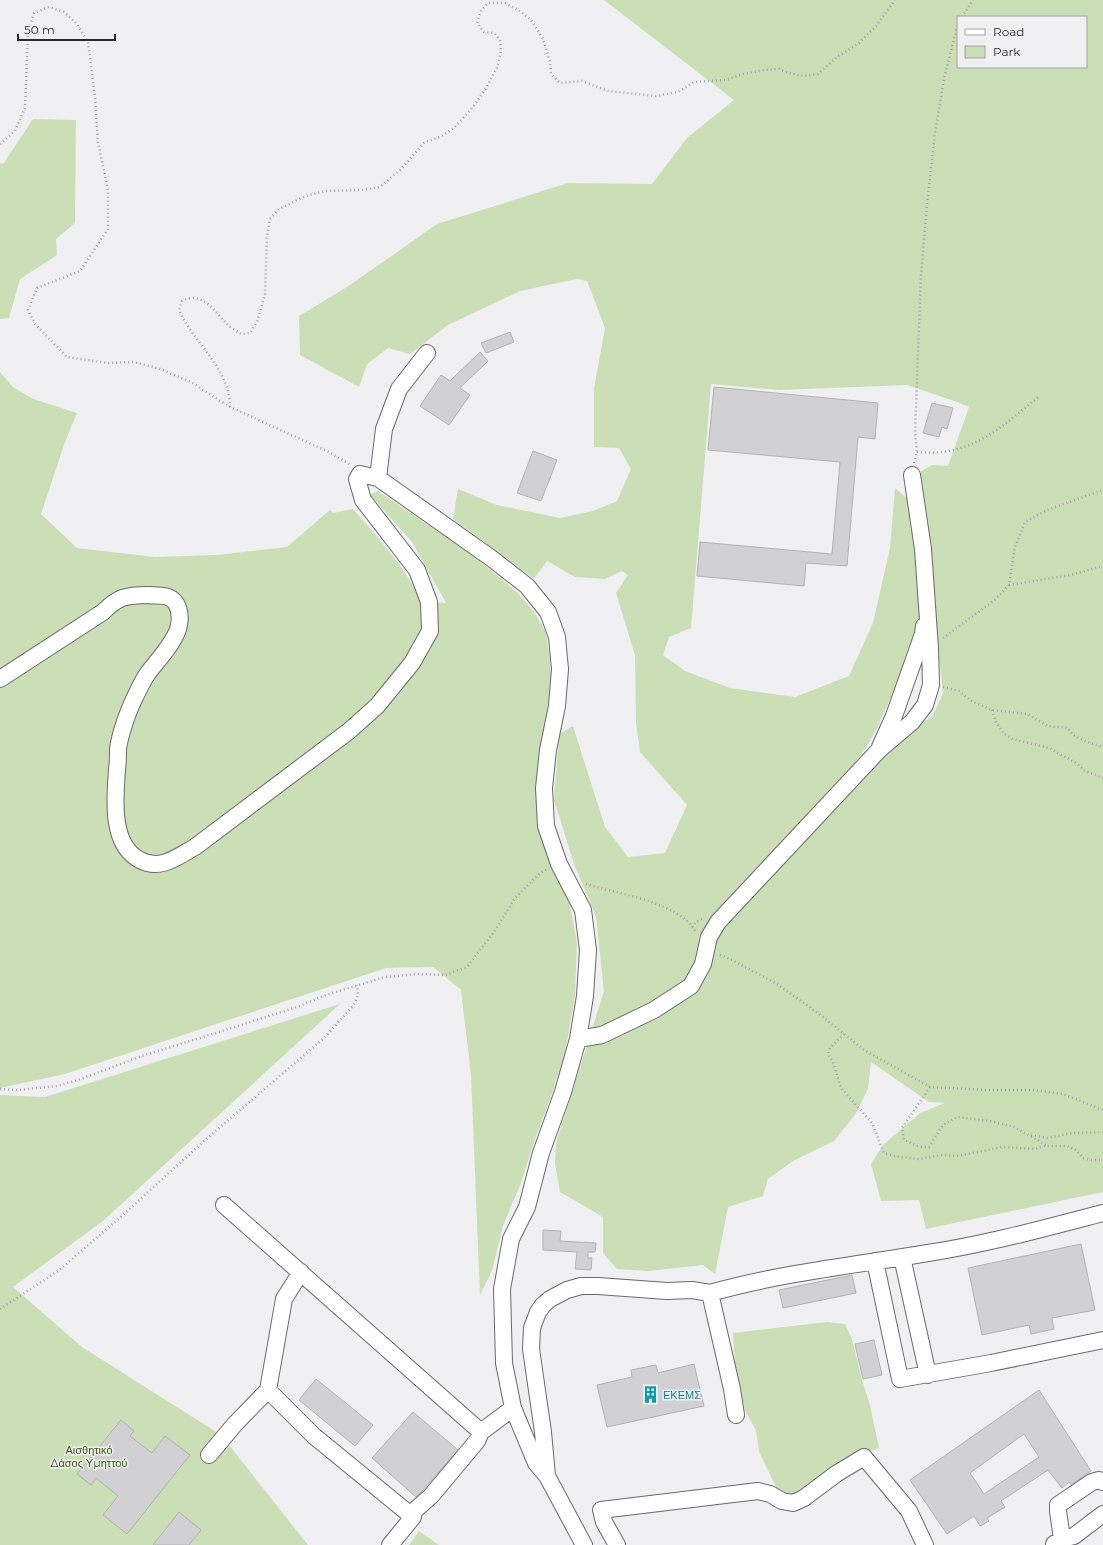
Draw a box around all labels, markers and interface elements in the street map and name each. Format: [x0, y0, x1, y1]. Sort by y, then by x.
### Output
scale bar [18, 16, 115, 42]
legend [957, 16, 1087, 68]
text: 50 m [24, 22, 55, 37]
text: Road [993, 24, 1024, 39]
text: Park [993, 44, 1021, 59]
building icon: ΕΚΕΜΣ [640, 1385, 660, 1405]
place label: ΕΚΕΜΣ [663, 1388, 701, 1402]
park label: Αισθητικό Δάσος Υμηττού [51, 1443, 127, 1470]

